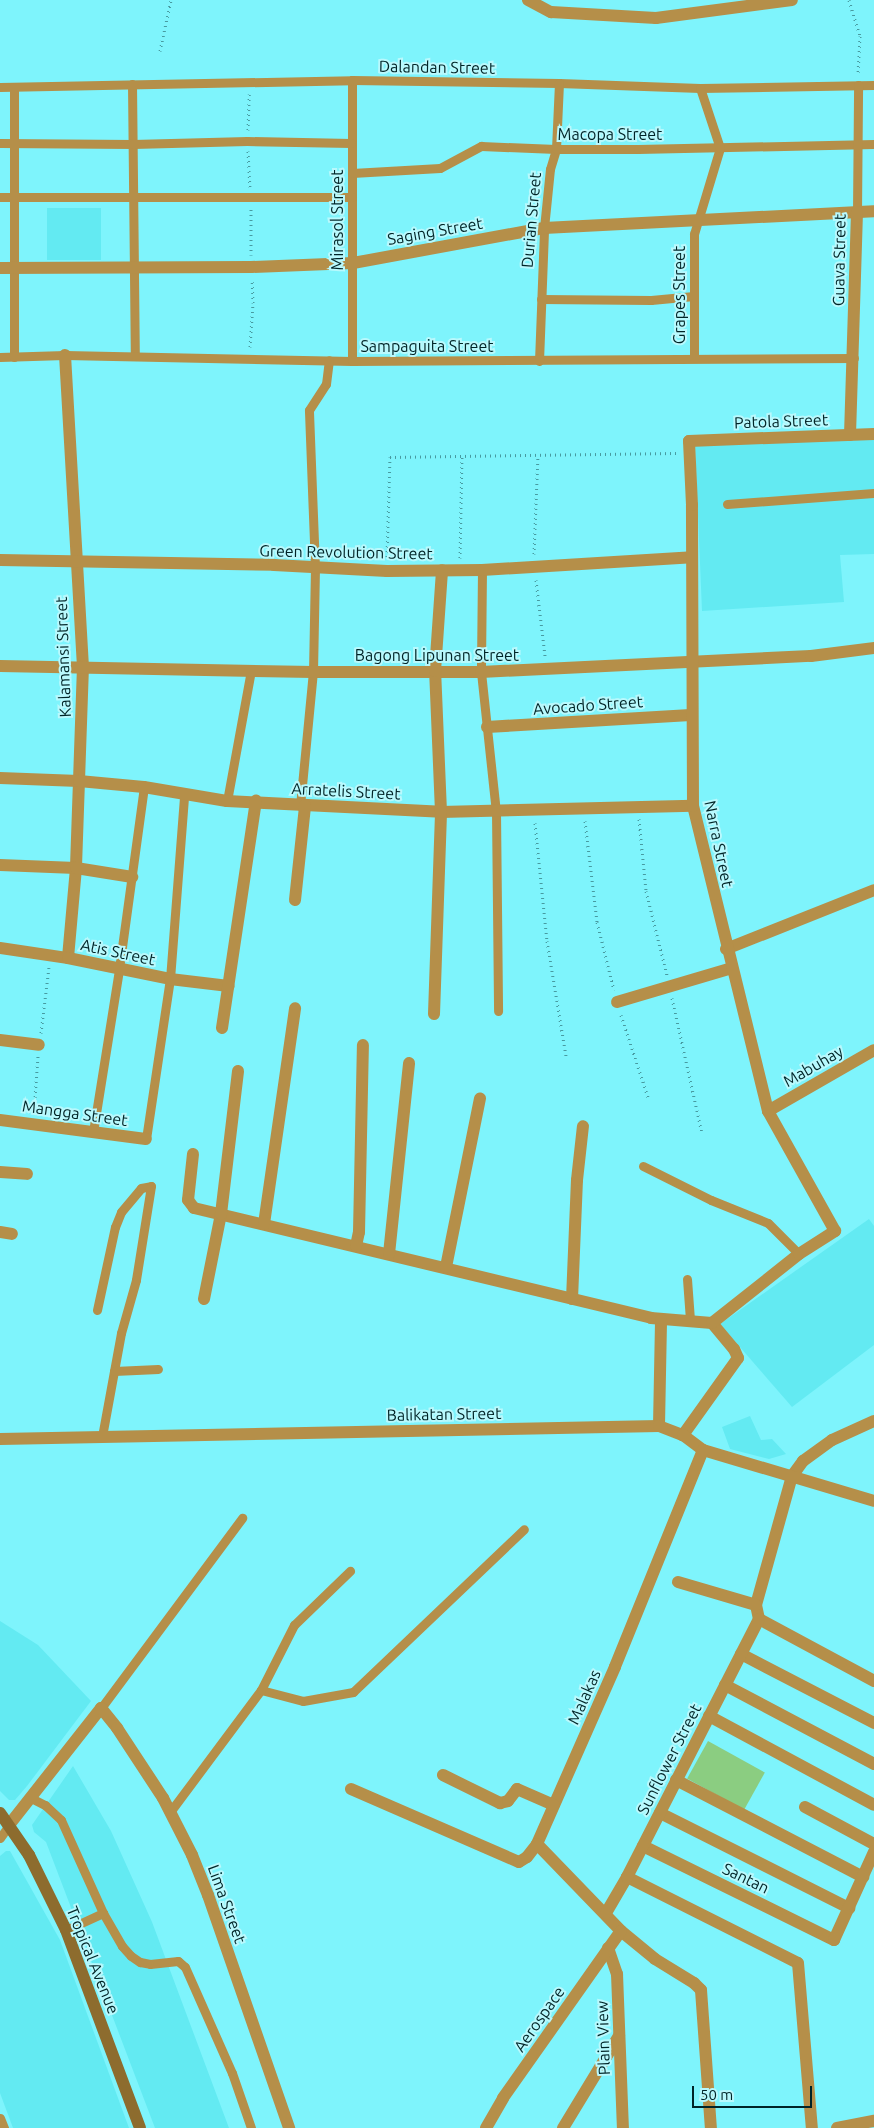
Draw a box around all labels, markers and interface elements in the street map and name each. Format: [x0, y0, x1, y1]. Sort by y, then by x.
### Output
street label: Dalandan Street [379, 56, 495, 78]
street label: Macopa Street [558, 124, 662, 144]
street label: Mirasol Street [327, 170, 347, 270]
street label: Durian Street [517, 171, 545, 269]
street label: Saging Street [386, 213, 484, 249]
street label: Guava Street [829, 214, 849, 306]
street label: Grapes Street [669, 246, 689, 344]
street label: Sampaguita Street [360, 336, 494, 356]
street label: Patola Street [734, 410, 828, 432]
street label: Green Revolution Street [259, 541, 433, 563]
street label: Kalamansi Street [51, 596, 75, 718]
street label: Bagong Lipunan Street [355, 645, 519, 665]
street label: Avocado Street [532, 692, 644, 718]
street label: Arratelis Street [291, 779, 401, 803]
street label: Narra Street [700, 799, 738, 889]
street label: Atis Street [79, 935, 157, 969]
street label: Mabuhay [780, 1041, 846, 1091]
street label: Mangga Street [21, 1096, 129, 1130]
street label: Balikatan Street [386, 1403, 502, 1425]
street label: Malakas [563, 1667, 605, 1727]
street label: Sunflower Street [633, 1700, 705, 1818]
street label: Santan [720, 1859, 772, 1897]
street label: Lima Street [204, 1862, 250, 1946]
street label: Tropical Avenue [63, 1903, 123, 2017]
street label: Aerospace [510, 1983, 568, 2055]
street label: Plain View [592, 2000, 614, 2076]
scale bar [694, 2076, 814, 2108]
text: 50 m [700, 2086, 733, 2103]

